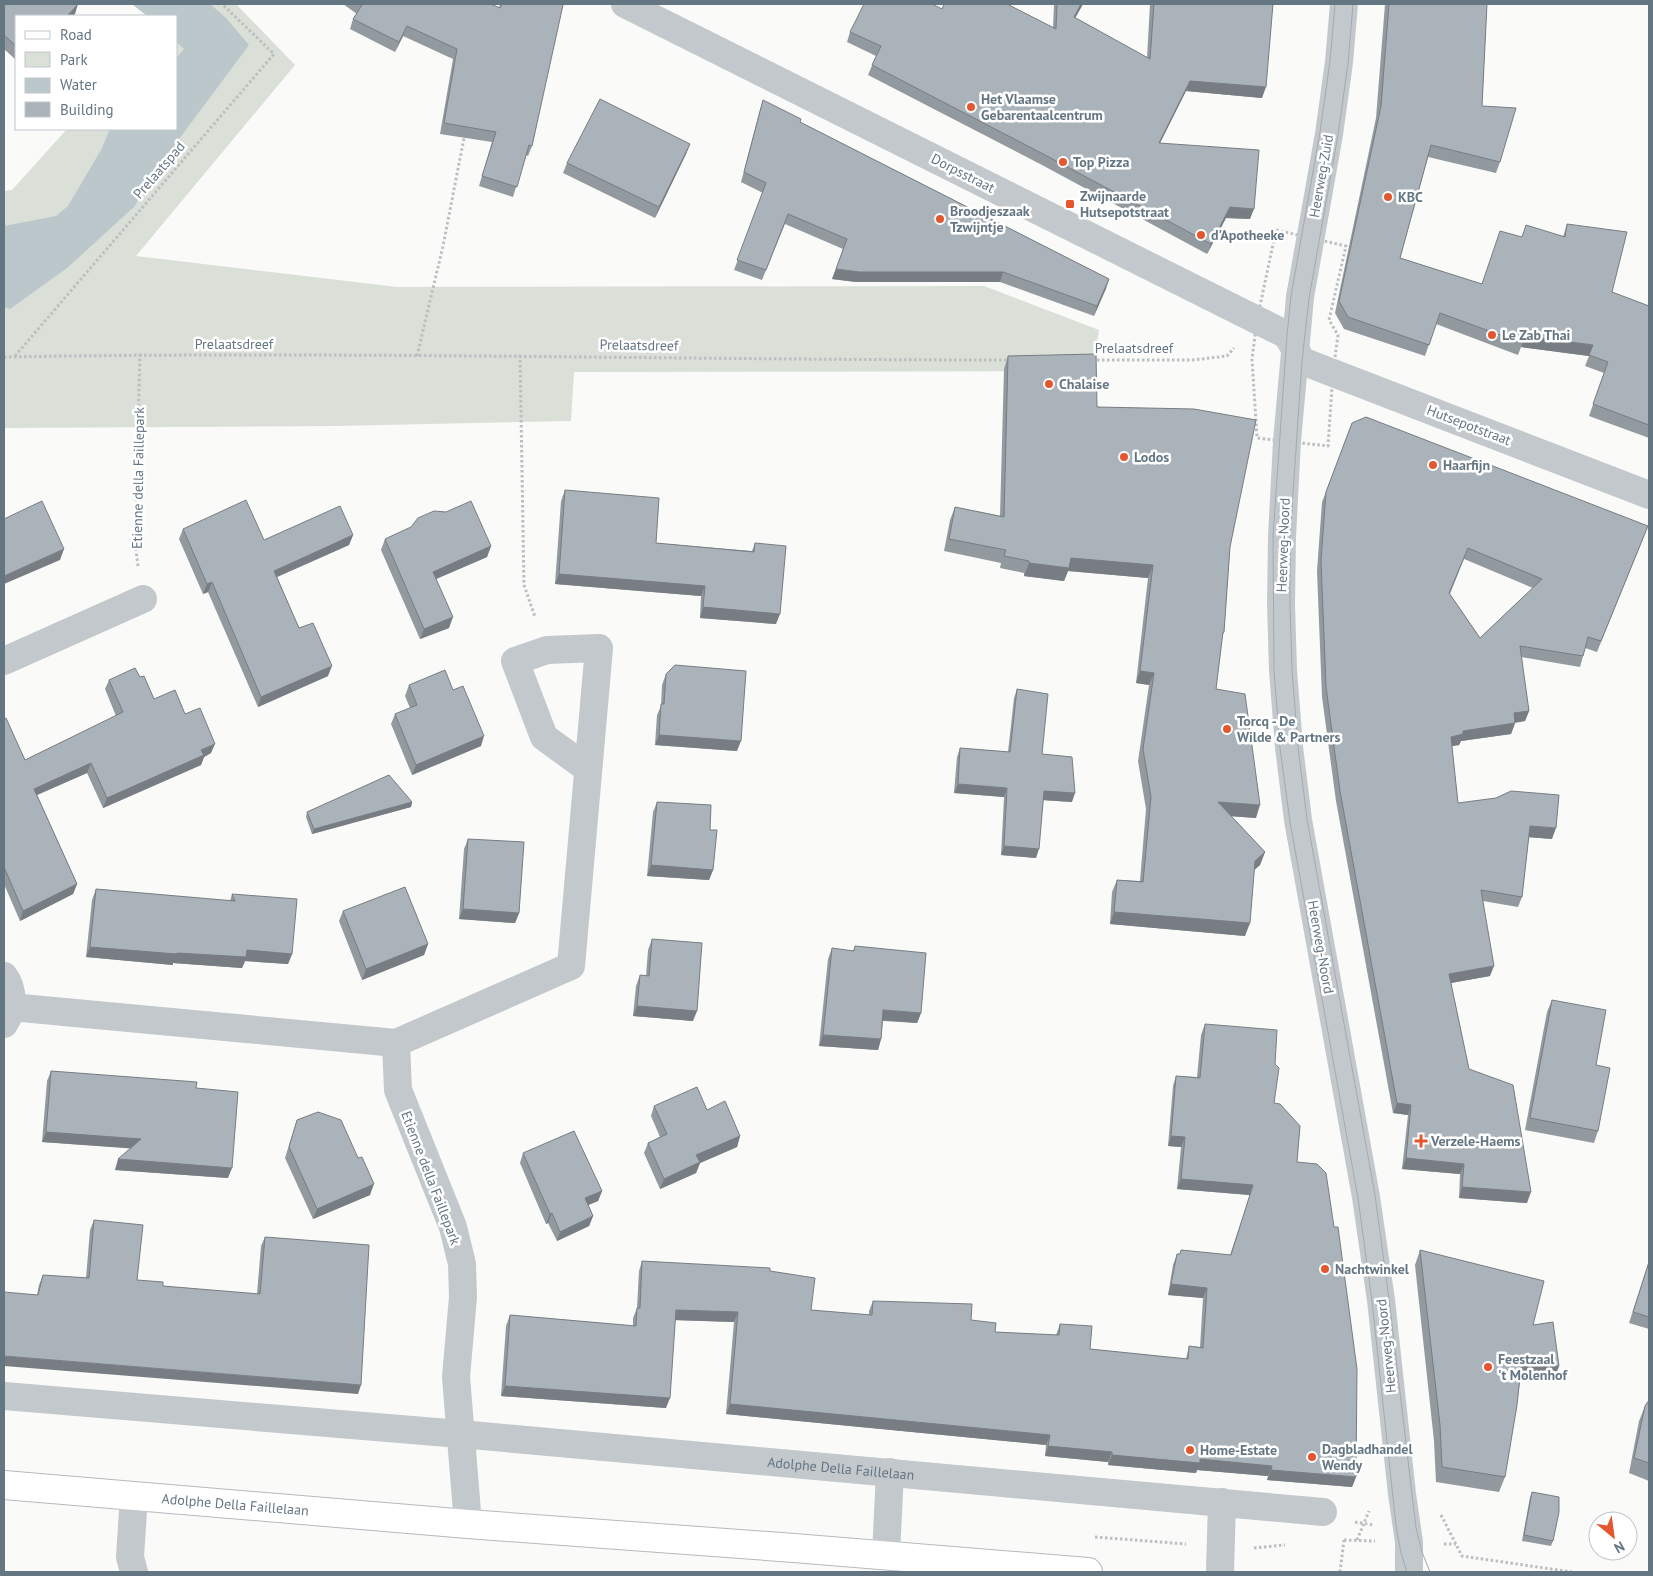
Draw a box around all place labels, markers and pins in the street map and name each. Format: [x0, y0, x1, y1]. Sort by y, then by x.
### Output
place label: Het Vlaamse Gebarentaalcentrum [981, 90, 1103, 124]
marker: Het Vlaamse Gebarentaalcentrum [965, 101, 977, 113]
place label: Top Pizza [1073, 153, 1129, 171]
marker: Top Pizza [1057, 156, 1069, 168]
place label: Zwijnaarde Hutsepotstraat [1080, 187, 1169, 221]
place label: KBC [1398, 188, 1423, 206]
marker: KBC [1382, 191, 1394, 203]
marker: Zwijnaarde Hutsepotstraat [1064, 198, 1076, 210]
place label: Broodjeszaak Tzwijntje [950, 202, 1030, 236]
marker: Broodjeszaak Tzwijntje [934, 213, 946, 225]
place label: d'Apotheeke [1211, 226, 1284, 244]
marker: d'Apotheeke [1195, 229, 1207, 241]
place label: Le Zab Thai [1502, 326, 1571, 344]
marker: Le Zab Thai [1486, 329, 1498, 341]
place label: Chalaise [1059, 375, 1109, 393]
marker: Chalaise [1043, 378, 1055, 390]
place label: Lodos [1134, 448, 1169, 466]
marker: Lodos [1118, 451, 1130, 463]
place label: Haarfijn [1443, 456, 1490, 474]
marker: Haarfijn [1427, 459, 1439, 471]
place label: Torcq - De Wilde & Partners [1237, 712, 1341, 746]
marker: Torcq - De Wilde & Partners [1221, 723, 1233, 735]
place label: Verzele-Haems [1430, 1132, 1521, 1150]
marker: Verzele-Haems [1415, 1135, 1427, 1147]
place label: Nachtwinkel [1335, 1260, 1410, 1278]
marker: Nachtwinkel [1319, 1263, 1331, 1275]
place label: Feestzaal 't Molenhof [1498, 1350, 1568, 1384]
marker: Feestzaal 't Molenhof [1482, 1361, 1494, 1373]
place label: Dagbladhandel Wendy [1322, 1440, 1413, 1474]
place label: Home-Estate [1200, 1441, 1277, 1459]
marker: Home-Estate [1184, 1444, 1196, 1456]
marker: Dagbladhandel Wendy [1306, 1451, 1318, 1463]

